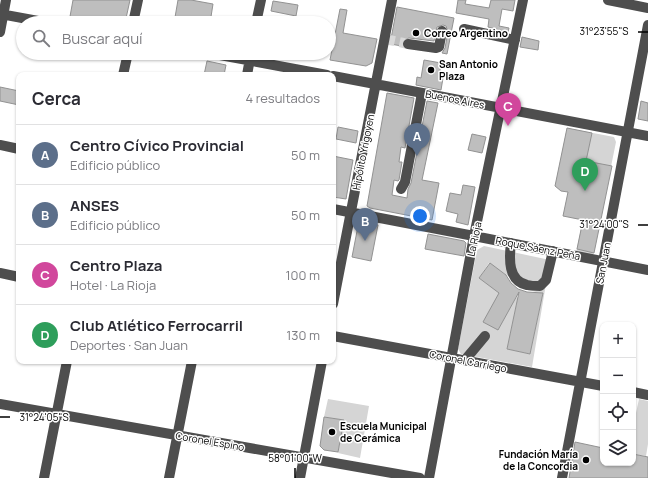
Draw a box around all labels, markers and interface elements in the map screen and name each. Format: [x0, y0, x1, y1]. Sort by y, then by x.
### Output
search box [16, 16, 336, 60]
text: 31°23'55"S [580, 24, 628, 38]
place label: Correo Argentino [424, 26, 508, 40]
icon: search [30, 27, 52, 49]
text: Buscar aquí [62, 28, 143, 49]
marker: Correo Argentino [411, 28, 421, 38]
place label: San Antonio Plaza [439, 57, 498, 83]
marker: San Antonio Plaza [426, 65, 436, 75]
street label: Buenos Aires [424, 86, 486, 112]
text: Cerca [32, 87, 81, 110]
text: 4 resultados [245, 89, 320, 107]
pin: C [495, 93, 521, 126]
street label: Hipólito Yrigoyen [349, 113, 377, 191]
pin: A [404, 123, 430, 156]
text: Centro Cívico Provincial [70, 135, 244, 156]
text: A [41, 146, 49, 164]
text: 50 m [291, 146, 320, 164]
text: Edificio público [70, 156, 160, 174]
pin: D [572, 158, 598, 191]
text: ANSES [70, 195, 119, 216]
text: B [41, 206, 49, 224]
text: 50 m [291, 206, 320, 224]
your location [410, 206, 430, 226]
pin: B [352, 208, 378, 241]
text: Edificio público [70, 216, 160, 234]
text: 31°24'00"S [579, 217, 629, 231]
street label: La Rioja [463, 220, 485, 258]
street label: Roque Sáenz Peña [494, 233, 582, 263]
street label: San Juan [592, 241, 614, 285]
text: Centro Plaza [70, 255, 162, 276]
text: C [40, 266, 50, 284]
text: 100 m [285, 266, 320, 284]
text: Hotel · La Rioja [70, 276, 156, 294]
text: Club Atlético Ferrocarril [70, 315, 243, 336]
map controls [600, 322, 636, 466]
button: + [600, 322, 636, 358]
text: D [40, 326, 50, 344]
text: 130 m [286, 326, 320, 344]
text: Deportes · San Juan [70, 336, 188, 354]
street label: Coronel Carriego [428, 347, 508, 375]
button: − [600, 358, 636, 394]
button: locate [600, 394, 636, 430]
text: 31°24'05"S [19, 410, 69, 424]
place label: Escuela Municipal de Cerámica [340, 419, 427, 445]
marker: Escuela Municipal de Cerámica [327, 427, 337, 437]
street label: Coronel Espino [175, 428, 246, 454]
button: layers [600, 430, 636, 466]
place label: Fundación María de la Concordia [499, 447, 578, 473]
text: 58°01'00"W [268, 451, 322, 465]
marker: Fundación María de la Concordia [581, 455, 591, 465]

